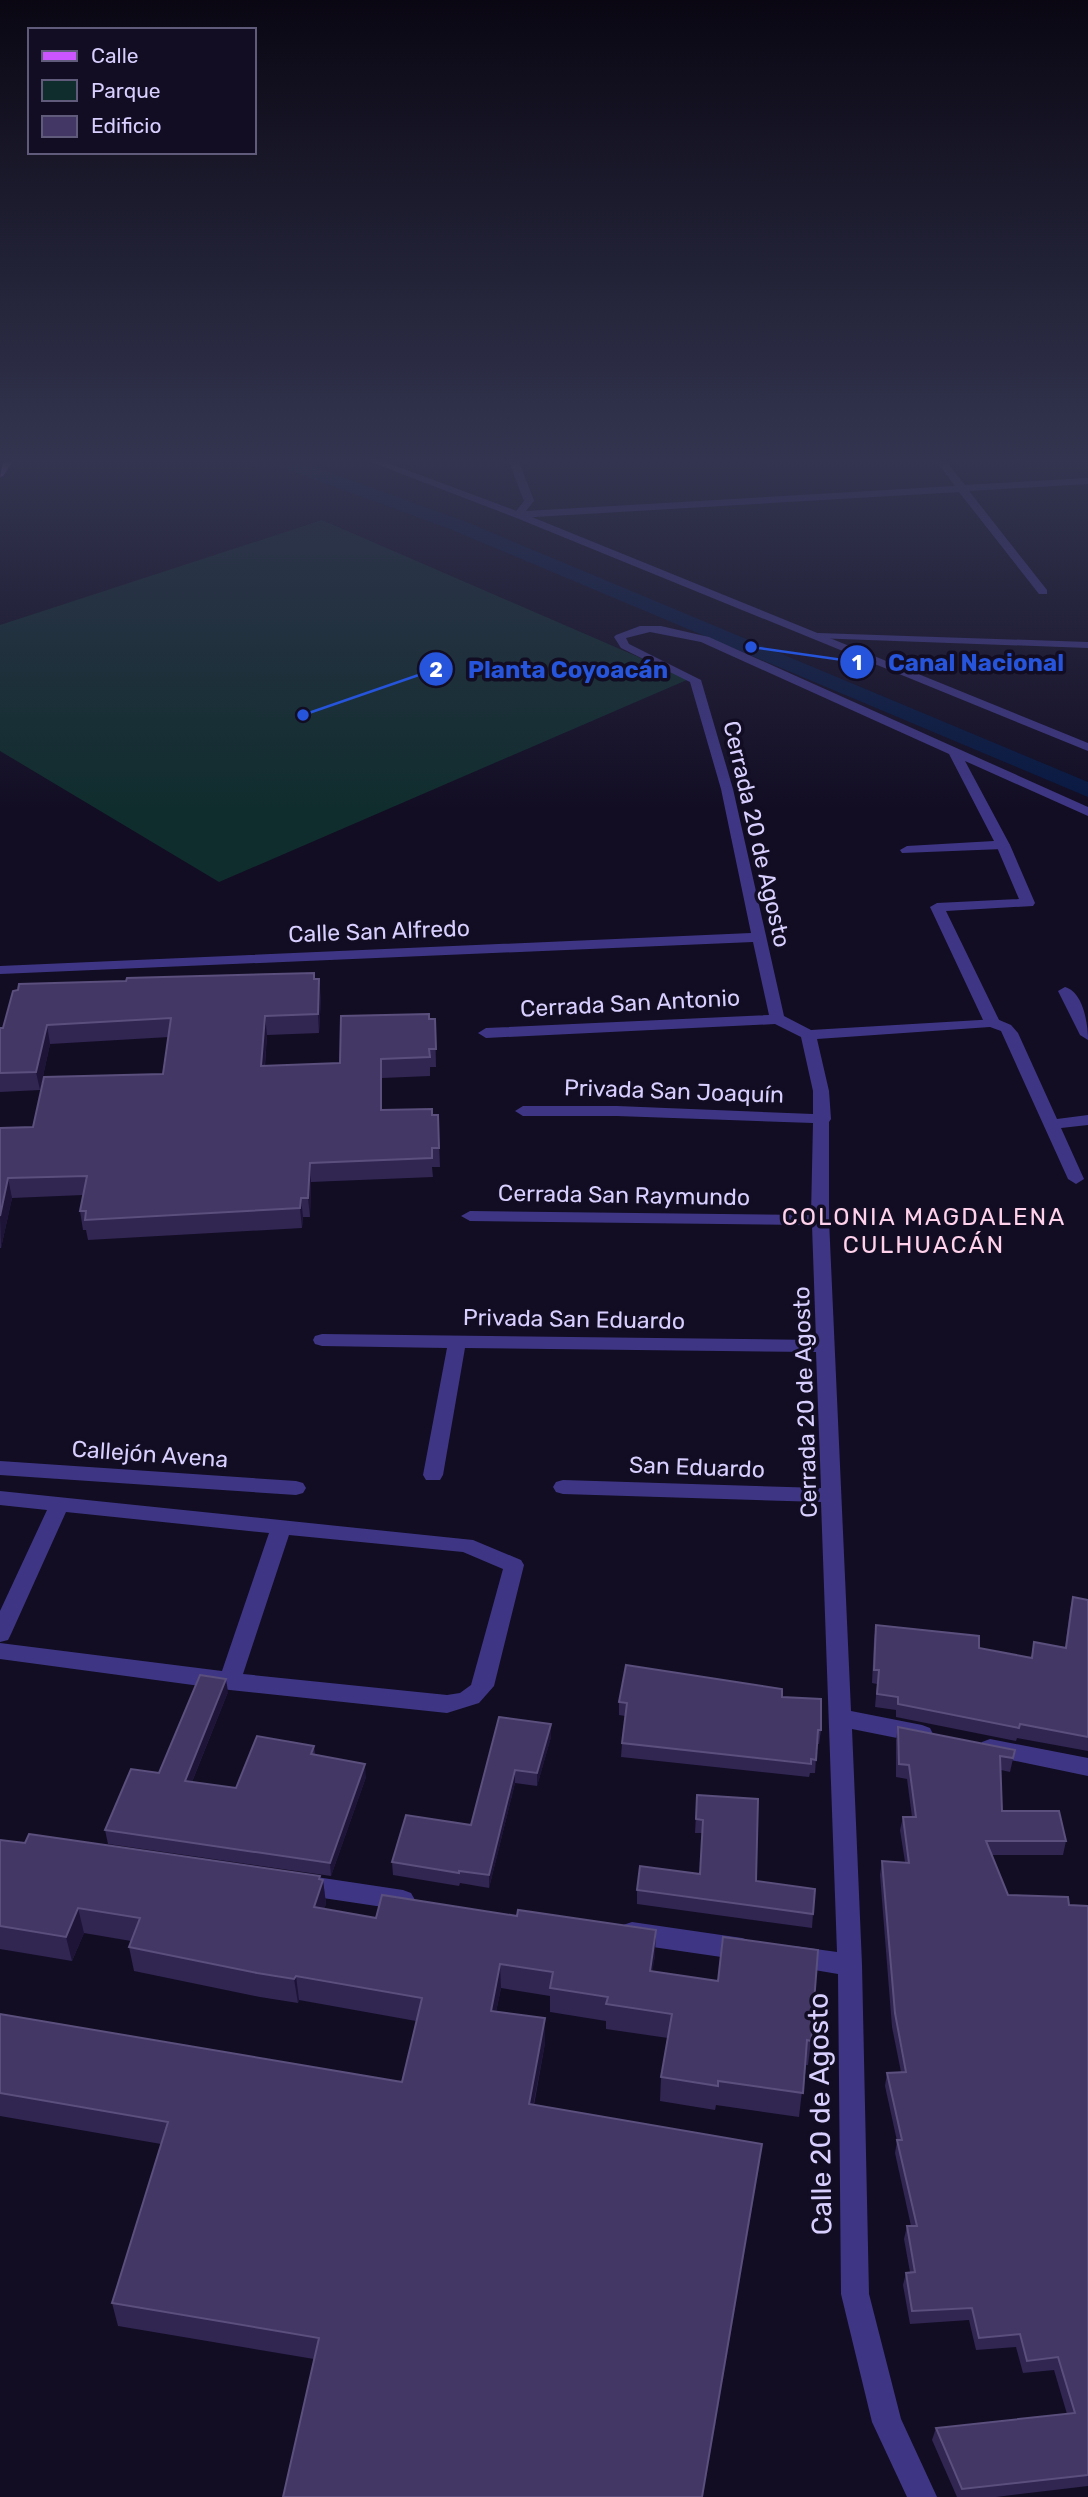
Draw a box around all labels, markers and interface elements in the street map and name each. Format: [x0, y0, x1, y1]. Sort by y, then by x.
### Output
legend [28, 28, 256, 154]
text: Calle [91, 43, 139, 68]
text: Parque [91, 78, 161, 103]
text: Edificio [91, 113, 161, 138]
callout: Canal Nacional [839, 640, 1078, 685]
callout: Planta Coyoacán [418, 647, 682, 692]
text: Canal Nacional [888, 649, 1064, 677]
text: 1 [852, 650, 862, 675]
text: Planta Coyoacán [468, 656, 668, 684]
text: 2 [429, 657, 443, 682]
street label: Cerrada 20 de Agosto [717, 718, 797, 950]
street label: Calle San Alfredo [288, 914, 470, 948]
street label: Cerrada San Antonio [519, 983, 741, 1023]
street label: Privada San Joaquín [563, 1073, 785, 1109]
street label: Cerrada San Raymundo [498, 1179, 750, 1211]
district label: COLONIA MAGDALENA CULHUACÁN [782, 1203, 1066, 1259]
street label: Cerrada 20 de Agosto [787, 1286, 823, 1518]
street label: Privada San Eduardo [463, 1303, 685, 1335]
street label: Callejón Avena [71, 1435, 229, 1473]
street label: San Eduardo [629, 1451, 765, 1483]
street label: Calle 20 de Agosto [801, 1993, 839, 2235]

